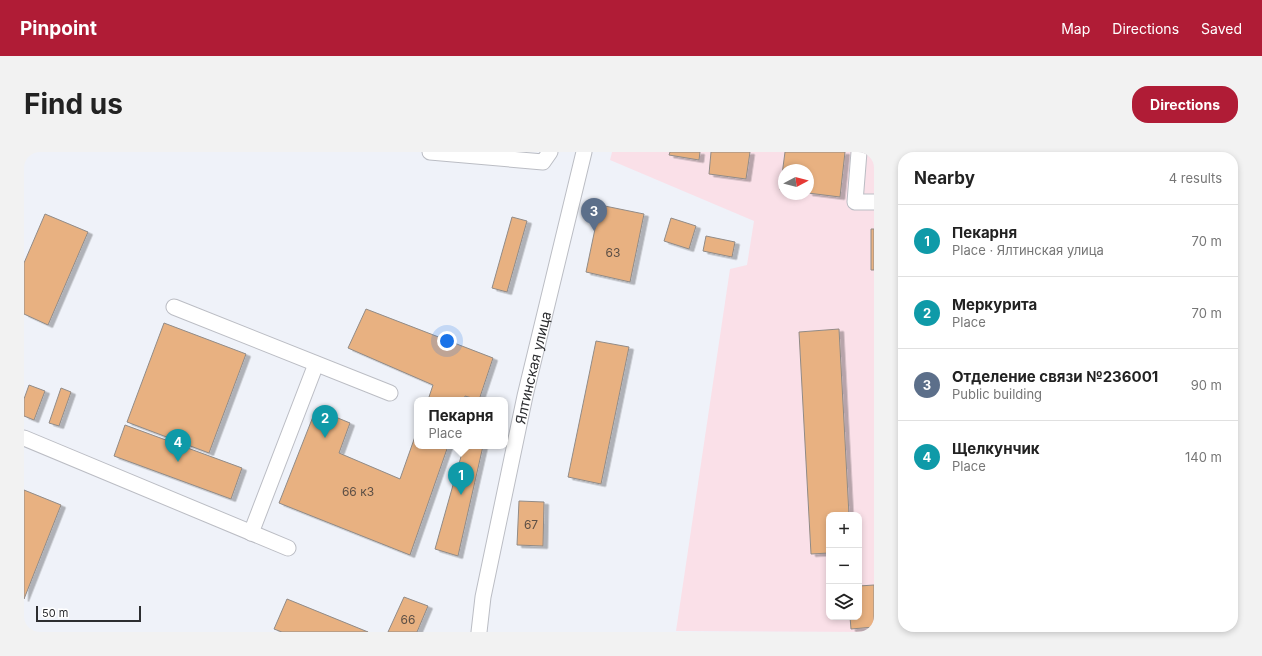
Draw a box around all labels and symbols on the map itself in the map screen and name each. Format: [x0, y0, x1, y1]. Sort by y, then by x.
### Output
north arrow [778, 164, 814, 200]
pin: 3 [581, 198, 607, 231]
house number: 63 [606, 245, 620, 260]
street label: Ялтинская улица [511, 309, 554, 425]
your location [437, 331, 457, 351]
pin: 2 [312, 405, 338, 438]
pin: 4 [165, 429, 191, 462]
pin: 1 [448, 462, 474, 495]
house number: 66 к3 [342, 484, 374, 499]
house number: 67 [524, 517, 538, 532]
scale bar [36, 604, 141, 623]
house number: 66 [401, 612, 415, 627]

